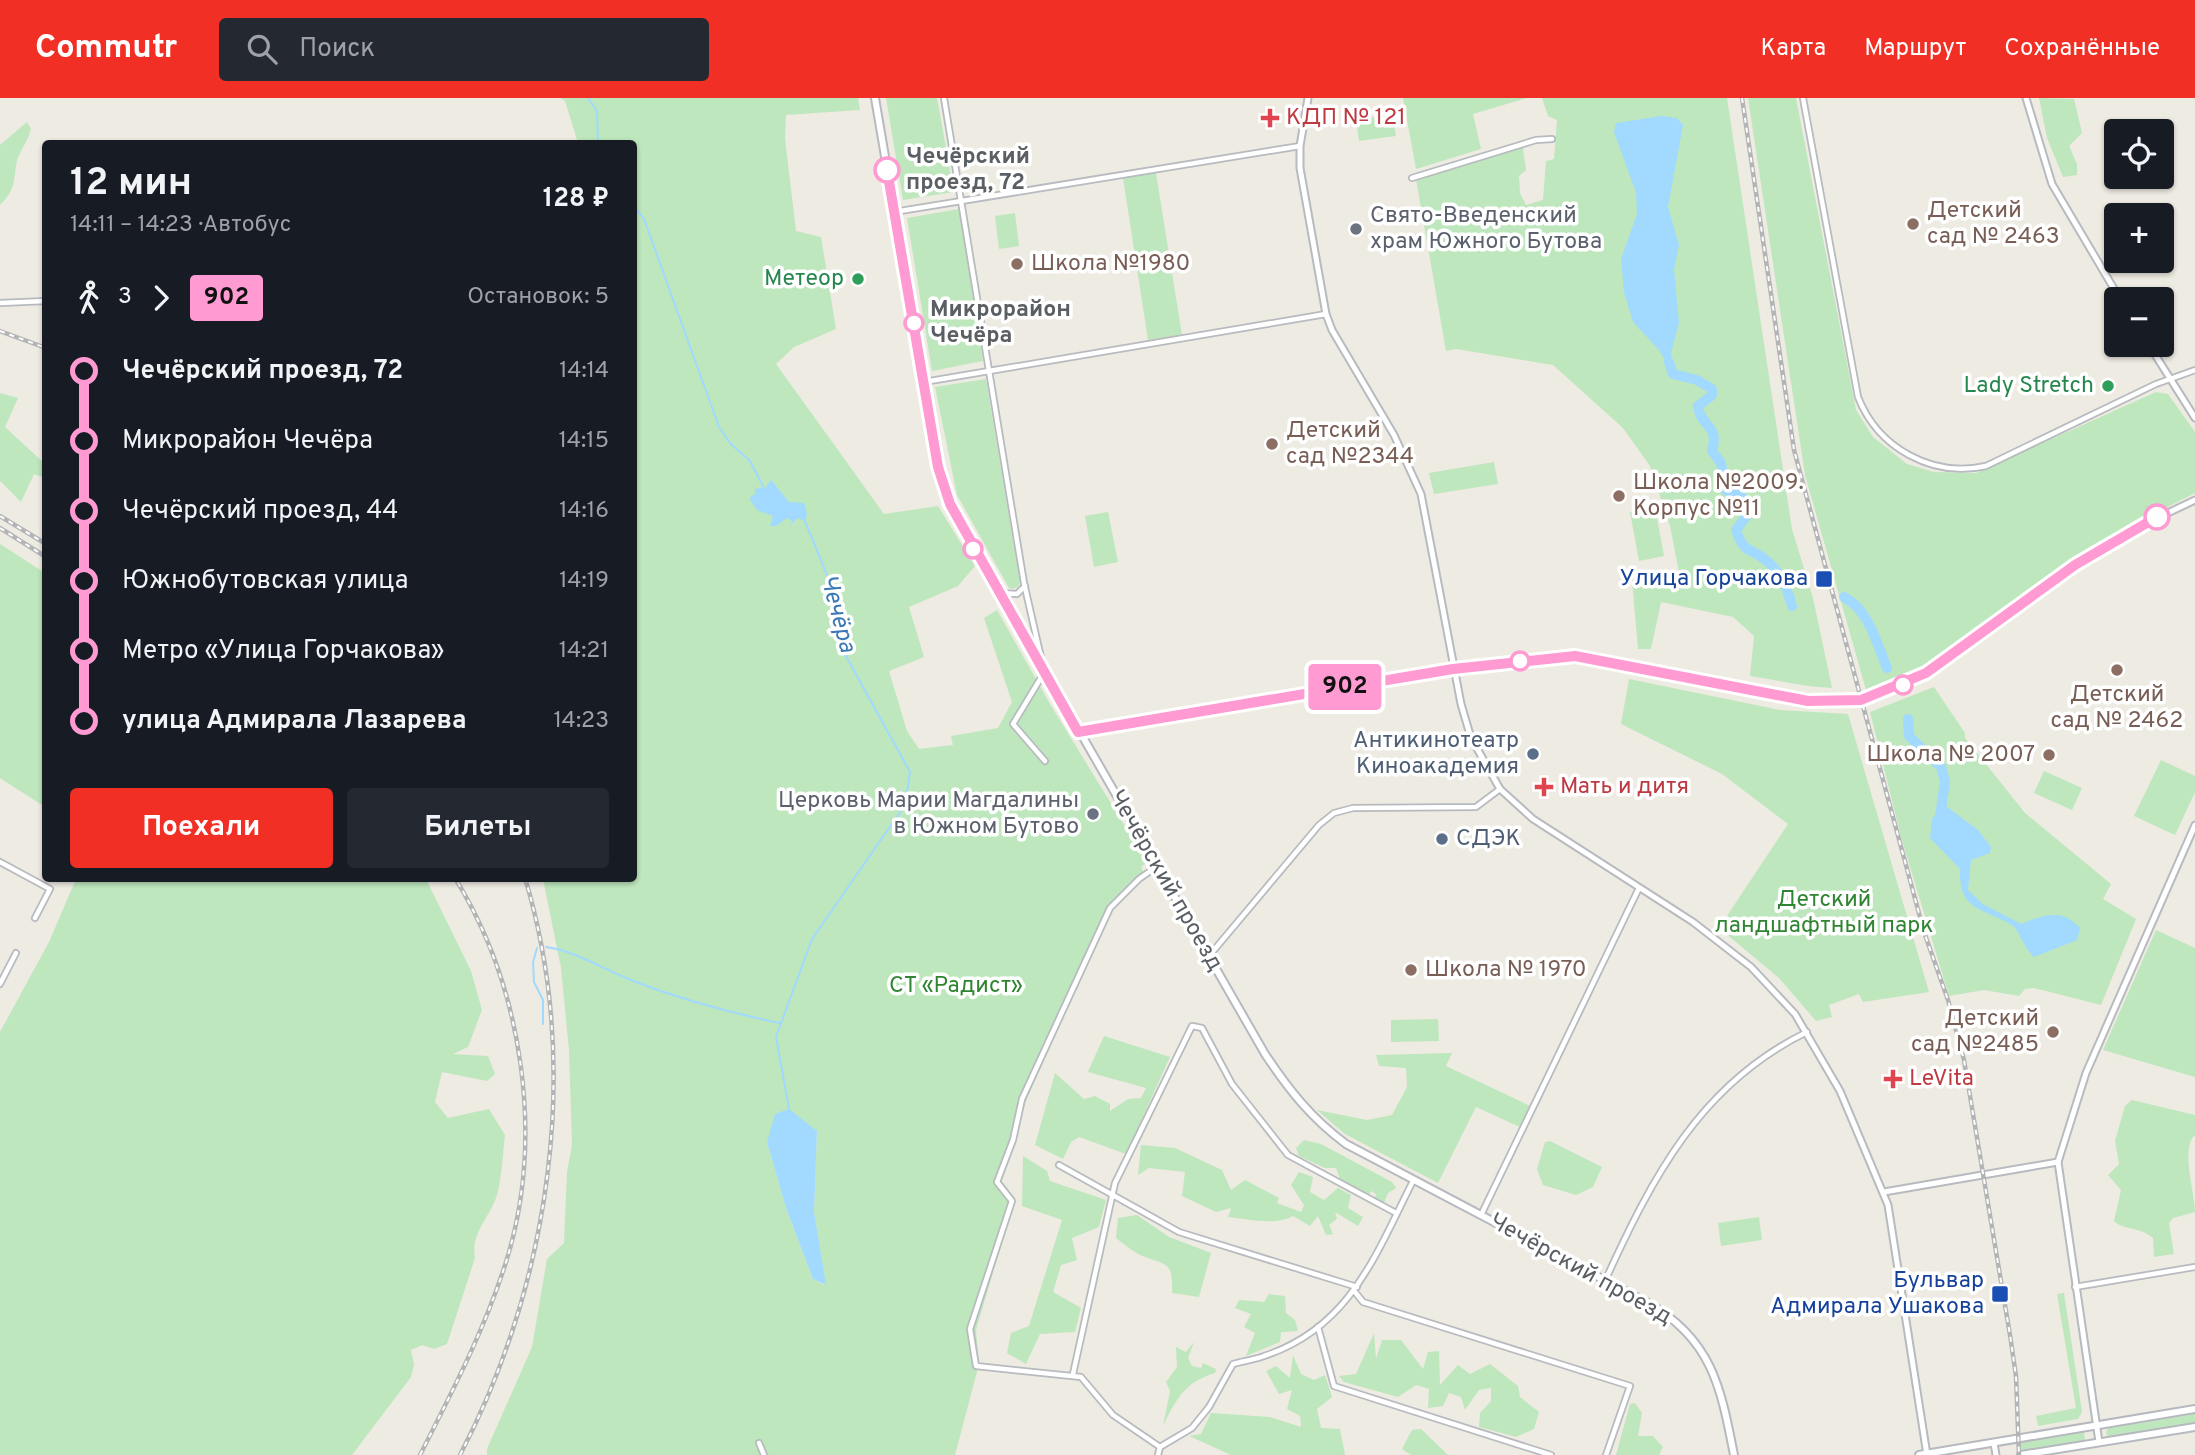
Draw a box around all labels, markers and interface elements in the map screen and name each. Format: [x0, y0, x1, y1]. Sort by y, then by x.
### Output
search box [219, 18, 709, 81]
text: Commutr [35, 28, 177, 70]
icon: search [243, 30, 281, 68]
text: Поиск [299, 33, 375, 66]
text: Карта [1760, 34, 1826, 64]
text: Маршрут [1864, 34, 1966, 64]
text: Сохранённые [2004, 34, 2160, 64]
place label: КДП № 121 [1286, 104, 1406, 133]
marker: КДП № 121 [1260, 108, 1280, 128]
map controls [2104, 119, 2174, 357]
button: locate [2104, 119, 2174, 189]
place label: Чечёрский проезд, 72 [906, 143, 1030, 198]
marker: Чечёрский проезд, 72 [874, 157, 900, 183]
text: 12 мин [70, 160, 192, 209]
text: 128 ₽ [543, 183, 609, 216]
place label: Детский сад № 2463 [1927, 197, 2060, 252]
place label: Свято-Введенский храм Южного Бутова [1370, 202, 1602, 257]
button: + [2104, 203, 2174, 273]
text: 14:11 – 14:23 · Автобус [70, 211, 291, 240]
marker: Детский сад № 2463 [1905, 216, 1921, 232]
marker: Свято-Введенский храм Южного Бутова [1348, 221, 1364, 237]
place label: Школа №1980 [1031, 250, 1190, 279]
marker: Школа №1980 [1009, 256, 1025, 272]
place label: Метеор [764, 265, 844, 294]
marker: Метеор [850, 271, 866, 287]
icon: walk [70, 279, 108, 317]
icon: forward [142, 279, 180, 317]
text: 3 [118, 283, 132, 312]
text: 902 [204, 283, 249, 313]
text: Остановок: 5 [467, 283, 609, 312]
button: − [2104, 287, 2174, 357]
place label: Микрорайон Чечёра [930, 296, 1071, 351]
marker: Микрорайон Чечёра [904, 313, 924, 333]
text: Чечёрский проезд, 72 [122, 355, 403, 388]
text: 14:14 [559, 357, 609, 386]
place label: Lady Stretch [1963, 372, 2094, 401]
marker: Lady Stretch [2100, 378, 2116, 394]
place label: Детский сад №2344 [1286, 417, 1414, 472]
text: Микрорайон Чечёра [122, 425, 373, 458]
text: 14:15 [559, 427, 609, 456]
marker: Детский сад №2344 [1264, 436, 1280, 452]
place label: Школа №2009. Корпус №11 [1633, 469, 1804, 524]
marker: Школа №2009. Корпус №11 [1611, 488, 1627, 504]
text: Чечёрский проезд, 44 [122, 495, 398, 528]
text: 14:16 [559, 497, 609, 526]
unlabelled marker [2144, 504, 2170, 530]
unlabelled marker [963, 539, 983, 559]
text: Южнобутовская улица [122, 565, 408, 598]
place label: Улица Горчакова [1619, 565, 1808, 594]
text: 14:19 [559, 567, 609, 596]
marker: Улица Горчакова [1814, 569, 1834, 589]
water label: Чечёра [812, 572, 862, 657]
text: Метро «Улица Горчакова» [122, 635, 445, 668]
text: 14:21 [559, 637, 609, 666]
unlabelled marker [1510, 651, 1530, 671]
marker: Детский сад № 2462 [2109, 662, 2125, 678]
line badge: 902 [1305, 664, 1385, 710]
text: 902 [1322, 672, 1368, 702]
unlabelled marker [1893, 675, 1913, 695]
place label: Детский сад № 2462 [2051, 681, 2183, 736]
text: улица Адмирала Лазарева [122, 705, 466, 738]
text: 14:23 [554, 707, 609, 736]
place label: Антикинотеатр Киноакадемия [1353, 727, 1519, 782]
place label: Школа № 2007 [1866, 741, 2035, 770]
marker: Антикинотеатр Киноакадемия [1525, 746, 1541, 762]
marker: Школа № 2007 [2041, 747, 2057, 763]
place label: Мать и дитя [1560, 773, 1689, 802]
marker: Мать и дитя [1534, 777, 1554, 797]
street label: Чечёрский проезд [1101, 785, 1229, 977]
place label: Церковь Марии Магдалины в Южном Бутово [778, 787, 1079, 842]
button: Поехали [70, 788, 333, 868]
button: Билеты [347, 788, 609, 868]
marker: Церковь Марии Магдалины в Южном Бутово [1085, 806, 1101, 822]
place label: СДЭК [1456, 825, 1521, 854]
marker: СДЭК [1434, 831, 1450, 847]
park label: Детский ландшафтный парк [1715, 886, 1933, 941]
place label: Школа № 1970 [1425, 956, 1587, 985]
marker: Школа № 1970 [1403, 962, 1419, 978]
park label: СТ «Радист» [889, 972, 1023, 1001]
place label: Детский сад №2485 [1911, 1005, 2039, 1060]
marker: Детский сад №2485 [2045, 1024, 2061, 1040]
place label: LeVita [1909, 1065, 1974, 1094]
marker: LeVita [1883, 1069, 1903, 1089]
street label: Чечёрский проезд [1484, 1208, 1676, 1332]
place label: Бульвар Адмирала Ушакова [1770, 1267, 1984, 1322]
marker: Бульвар Адмирала Ушакова [1990, 1284, 2010, 1304]

